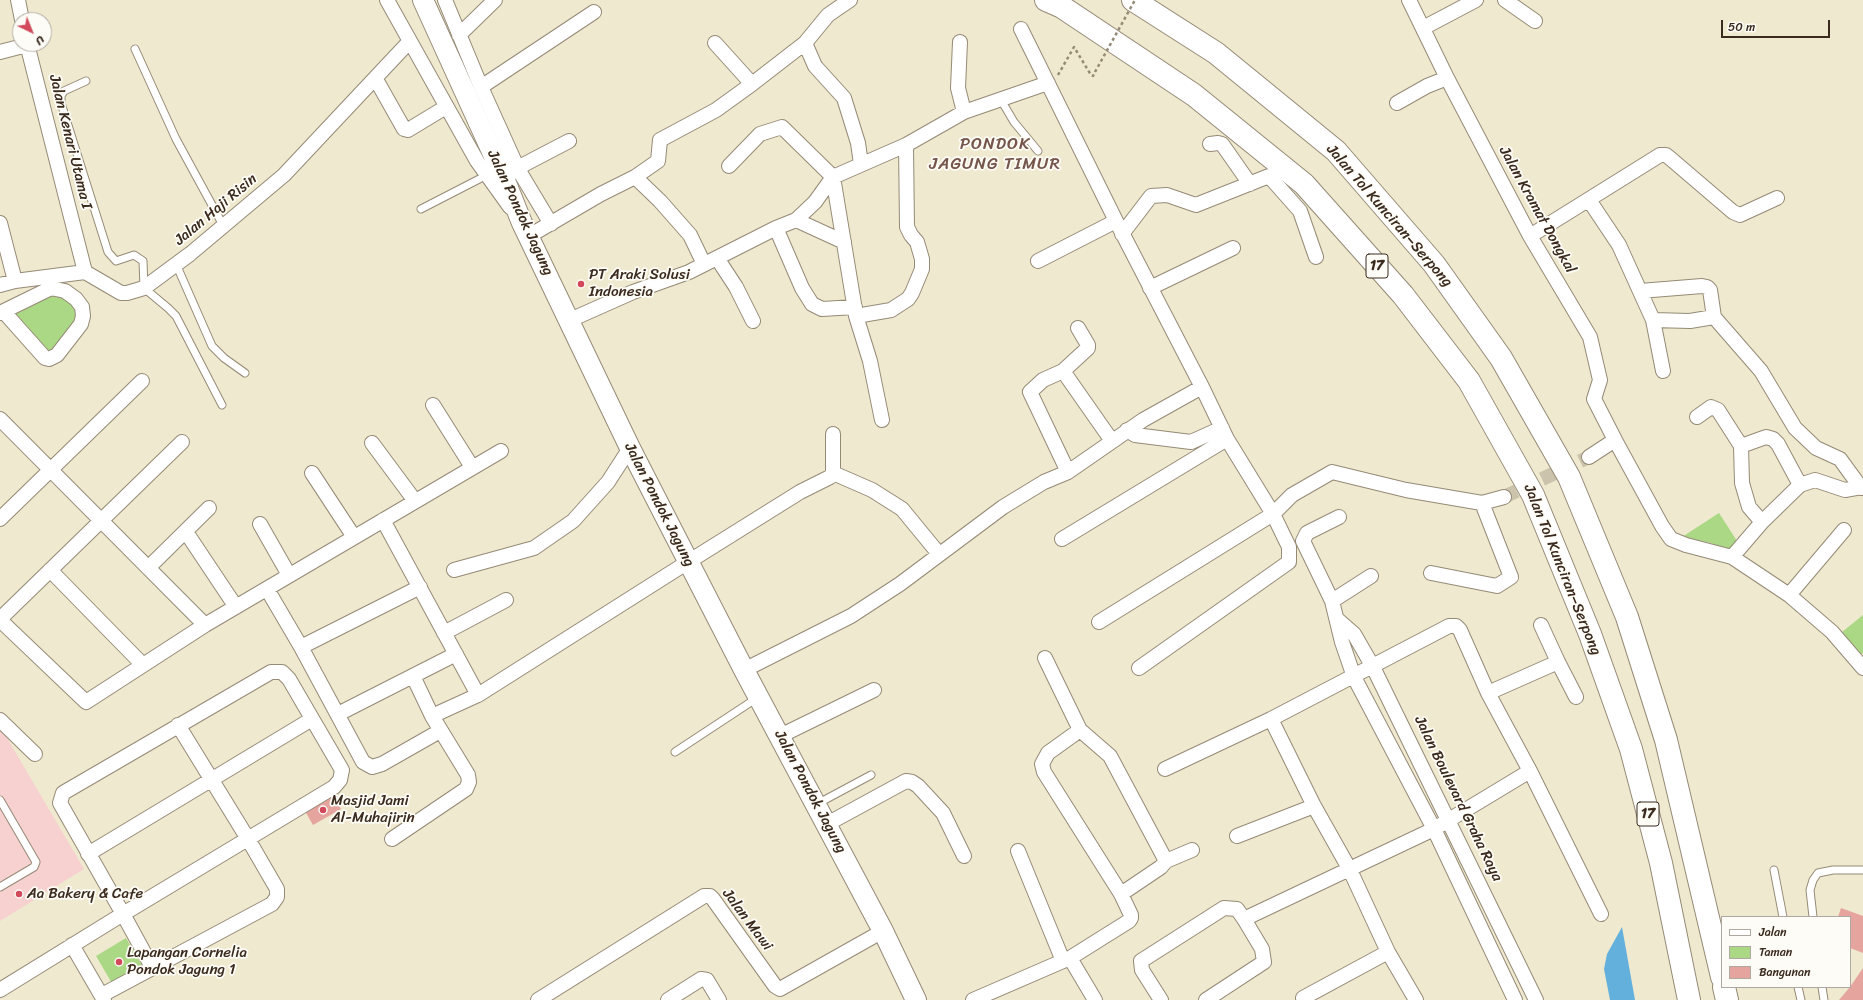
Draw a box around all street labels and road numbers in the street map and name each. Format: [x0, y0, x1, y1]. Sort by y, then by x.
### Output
street label: Jalan Kenari Utama I [45, 73, 95, 211]
street label: Jalan Tol Kunciran–Serpong [1322, 141, 1456, 291]
street label: Jalan Kramat Dongkal [1495, 143, 1579, 277]
street label: Jalan Pondok Jagung [483, 147, 557, 279]
street label: Jalan Haji Risin [171, 170, 261, 250]
road number: 17 [1366, 254, 1388, 278]
street label: Jalan Pondok Jagung [620, 440, 698, 570]
street label: Jalan Tol Kunciran–Serpong [1519, 482, 1605, 658]
street label: Jalan Boulevard Graha Raya [1410, 713, 1506, 885]
street label: Jalan Pondok Jagung [770, 728, 850, 856]
road number: 17 [1637, 802, 1659, 826]
street label: Jalan Mawi [718, 886, 776, 954]

